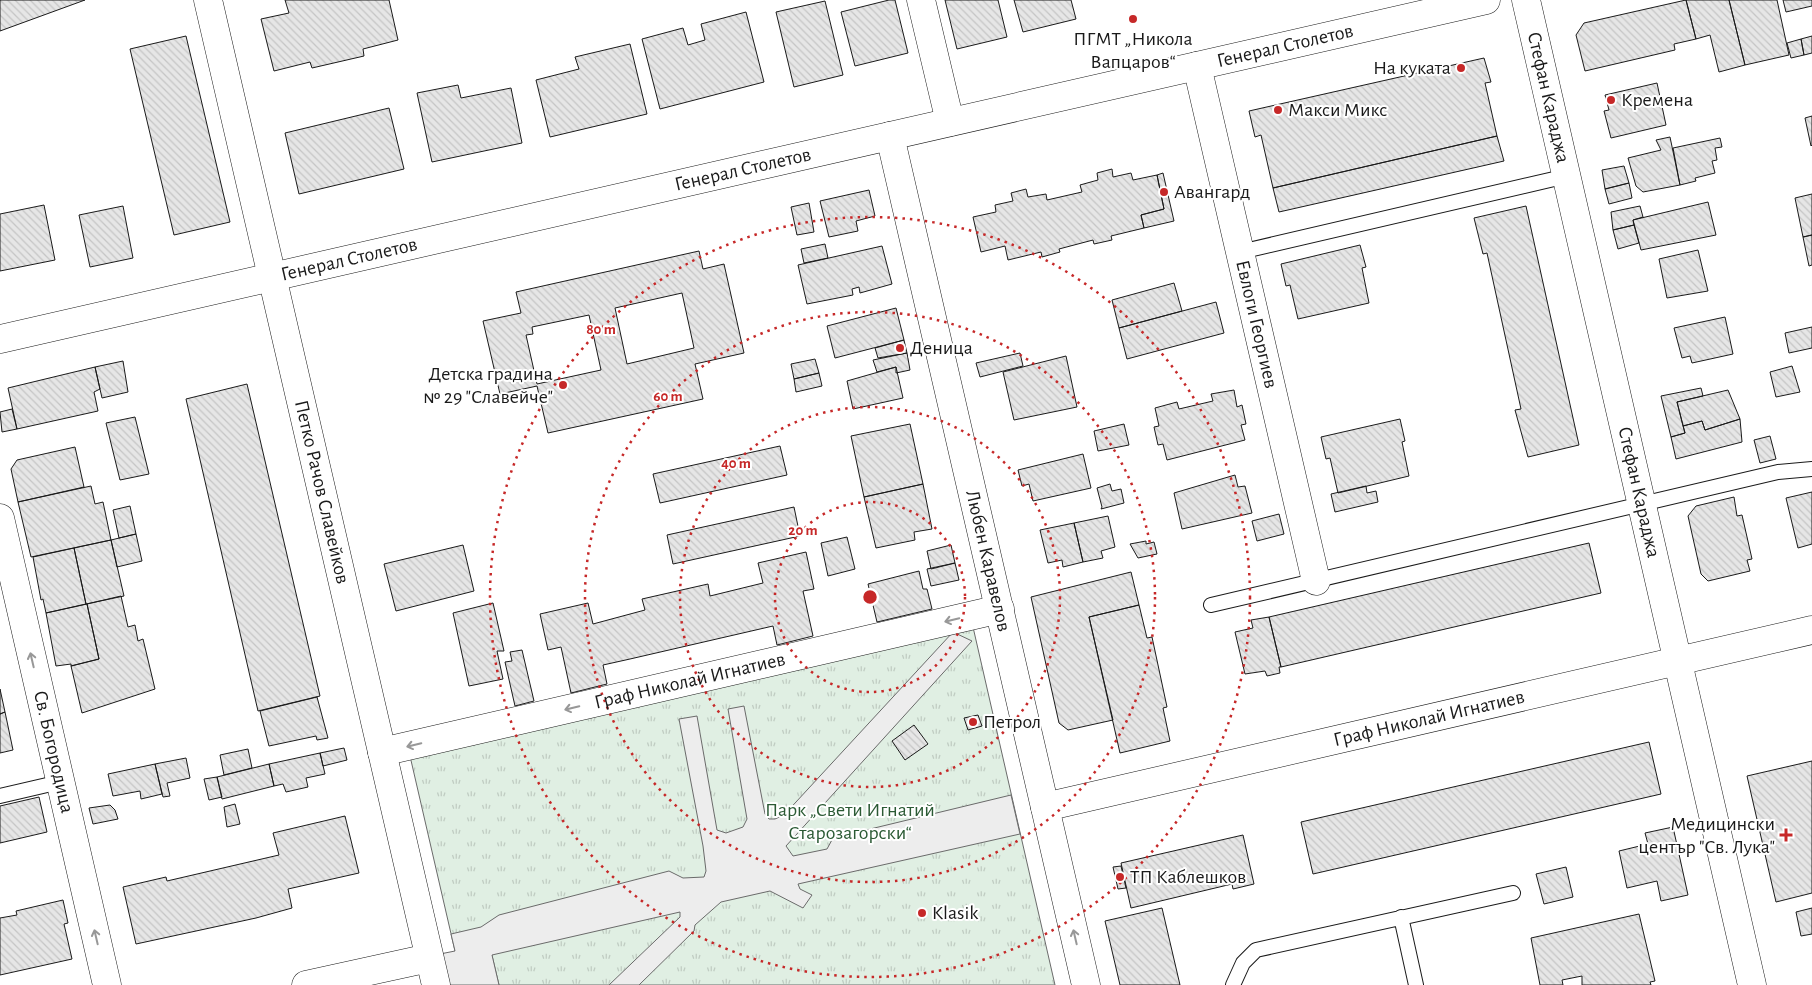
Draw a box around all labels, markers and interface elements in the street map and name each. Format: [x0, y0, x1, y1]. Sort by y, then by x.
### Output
marker: ПГМТ „Никола Вапцаров“ [1127, 13, 1139, 25]
street label: Генерал Столетов [1215, 21, 1355, 71]
place label: ПГМТ „Никола Вапцаров“ [1073, 29, 1193, 72]
street label: Стефан Караджа [1524, 30, 1573, 165]
place label: На куката [1373, 58, 1451, 78]
marker: На куката [1455, 62, 1467, 74]
place label: Кремена [1621, 90, 1693, 110]
marker: Кремена [1605, 94, 1617, 106]
place label: Макси Микс [1288, 100, 1387, 120]
marker: Макси Микс [1272, 104, 1284, 116]
street label: Генерал Столетов [673, 144, 813, 195]
place label: Авангард [1174, 182, 1250, 202]
marker: Авангард [1158, 186, 1170, 198]
street label: Генерал Столетов [279, 234, 419, 285]
street label: Евлоги Георгиев [1232, 258, 1281, 390]
text: 80 m [586, 322, 616, 337]
place label: Деница [910, 338, 973, 358]
marker: Деница [894, 342, 906, 354]
place label: Детска градина № 29 "Славейче" [423, 364, 553, 407]
marker: Детска градина № 29 "Славейче" [557, 379, 569, 391]
text: 60 m [653, 389, 683, 404]
street label: Петко Рачов Славейков [291, 398, 353, 586]
street label: Стефан Караджа [1614, 425, 1664, 560]
text: 40 m [721, 456, 751, 471]
street label: Любен Каравелов [962, 488, 1014, 634]
text: 20 m [788, 523, 818, 538]
centre of rings [861, 588, 879, 606]
one-way arrow [945, 616, 961, 625]
street label: Граф Николай Игнатиев [592, 649, 787, 713]
one-way arrow [27, 652, 36, 668]
street label: Граф Николай Игнатиев [1331, 687, 1526, 750]
street label: Св. Богородица [30, 689, 77, 815]
one-way arrow [565, 704, 581, 713]
place label: Петрол [983, 712, 1041, 732]
marker: Петрол [967, 716, 979, 728]
one-way arrow [406, 741, 422, 750]
park label: Парк „Свети Игнатий Старозагорски“ [765, 800, 935, 843]
place label: Медицински център "Св. Лука" [1638, 814, 1775, 857]
marker: Медицински център "Св. Лука" [1779, 828, 1793, 842]
place label: ТП Каблешков [1130, 867, 1246, 887]
marker: ТП Каблешков [1114, 871, 1126, 883]
place label: Klasik [932, 903, 978, 923]
marker: Klasik [916, 907, 928, 919]
one-way arrow [91, 930, 100, 946]
one-way arrow [1070, 930, 1079, 946]

